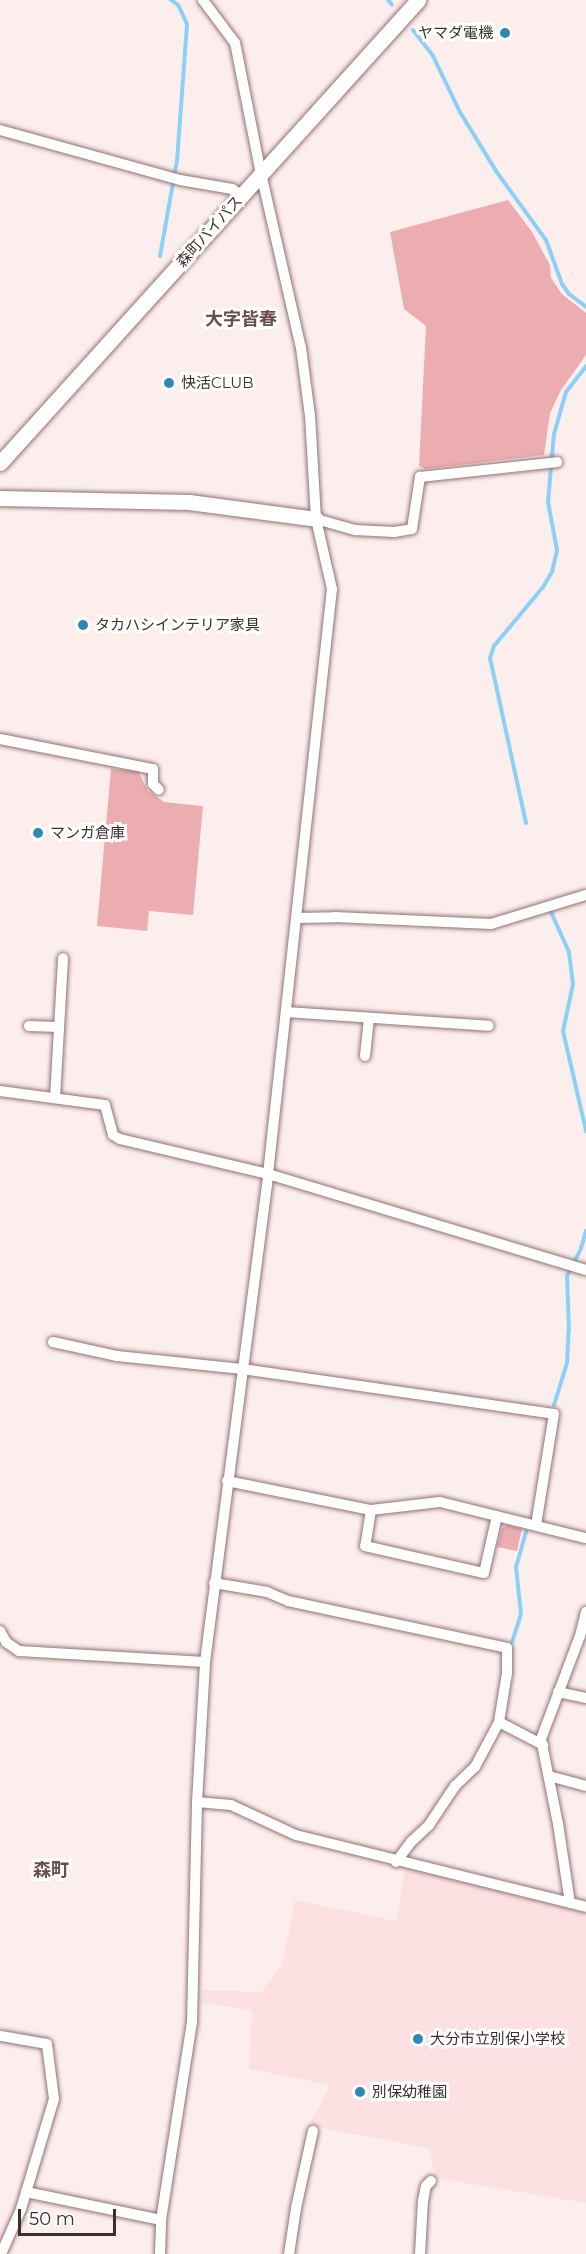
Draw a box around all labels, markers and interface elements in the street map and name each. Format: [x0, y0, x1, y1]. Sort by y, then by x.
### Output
place label: ヤマダ電機 [418, 24, 493, 42]
marker: ヤマダ電機 [498, 26, 512, 40]
street label: 森町バイパス [172, 192, 246, 270]
district label: 大字皆春 [205, 308, 277, 330]
place label: 快活CLUB [181, 374, 253, 392]
marker: 快活CLUB [162, 376, 176, 390]
place label: タカハシインテリア家具 [95, 616, 260, 634]
marker: タカハシインテリア家具 [76, 618, 90, 632]
place label: マンガ倉庫 [50, 824, 125, 842]
marker: マンガ倉庫 [31, 826, 45, 840]
district label: 森町 [33, 1859, 69, 1881]
place label: 大分市立別保小学校 [430, 2030, 565, 2048]
marker: 大分市立別保小学校 [411, 2032, 425, 2046]
place label: 別保幼稚園 [372, 2083, 447, 2101]
marker: 別保幼稚園 [353, 2085, 367, 2099]
scale bar [21, 2197, 118, 2235]
text: 50 m [29, 2208, 75, 2230]

